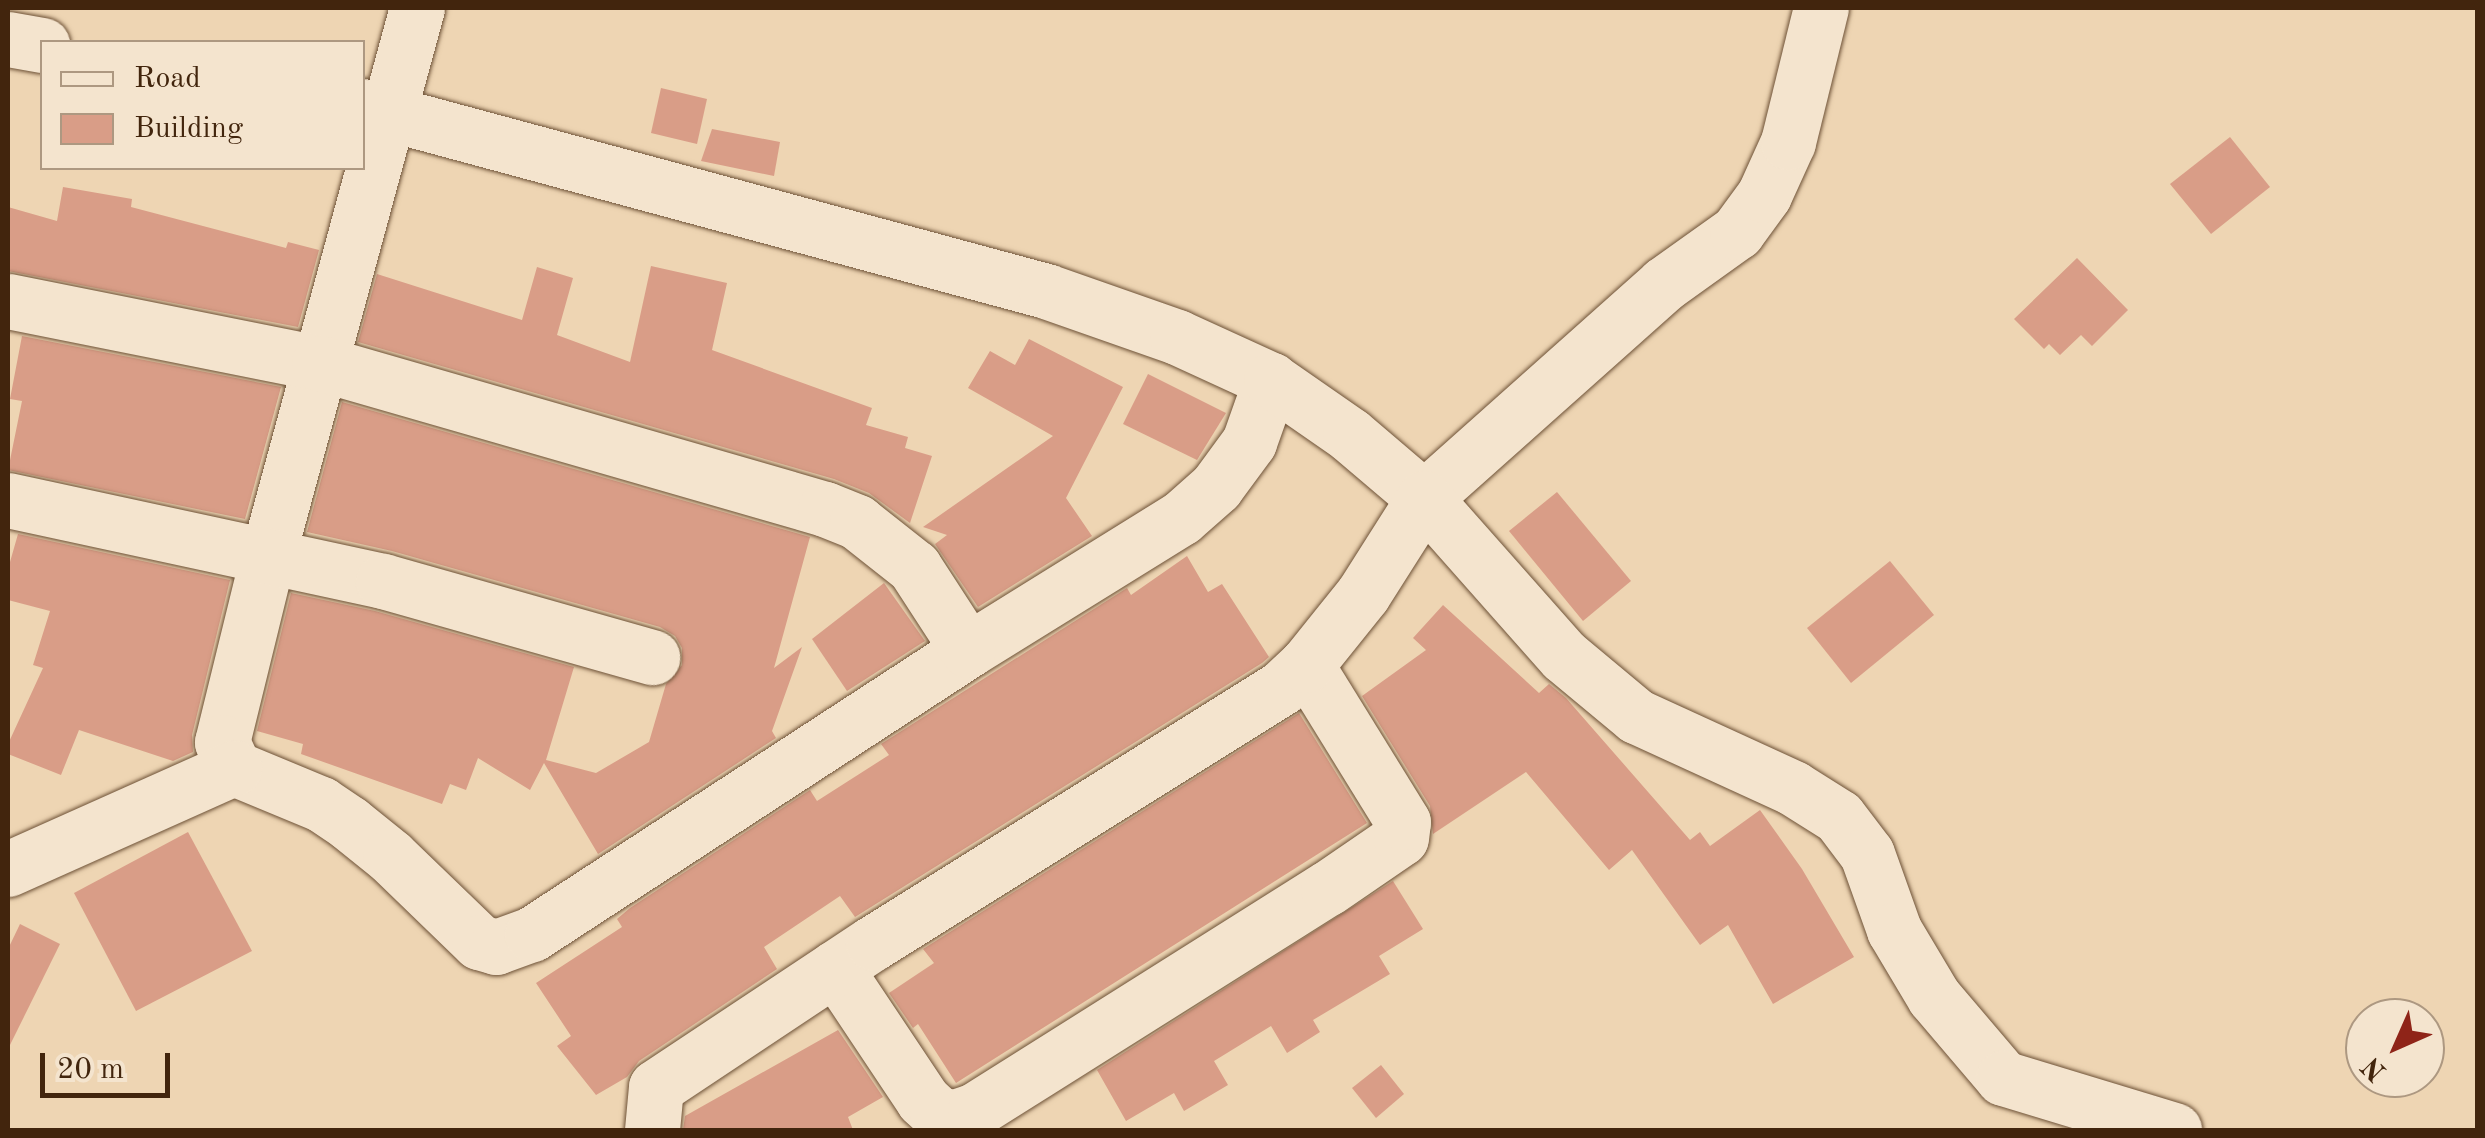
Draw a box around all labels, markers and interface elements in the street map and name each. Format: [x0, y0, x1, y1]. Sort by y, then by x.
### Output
legend [40, 40, 365, 170]
text: Road [134, 64, 201, 94]
text: Building [134, 114, 243, 144]
north arrow [2345, 998, 2445, 1098]
scale bar [45, 1033, 175, 1095]
text: N [2358, 1050, 2393, 1085]
text: 20 m [57, 1055, 124, 1085]

